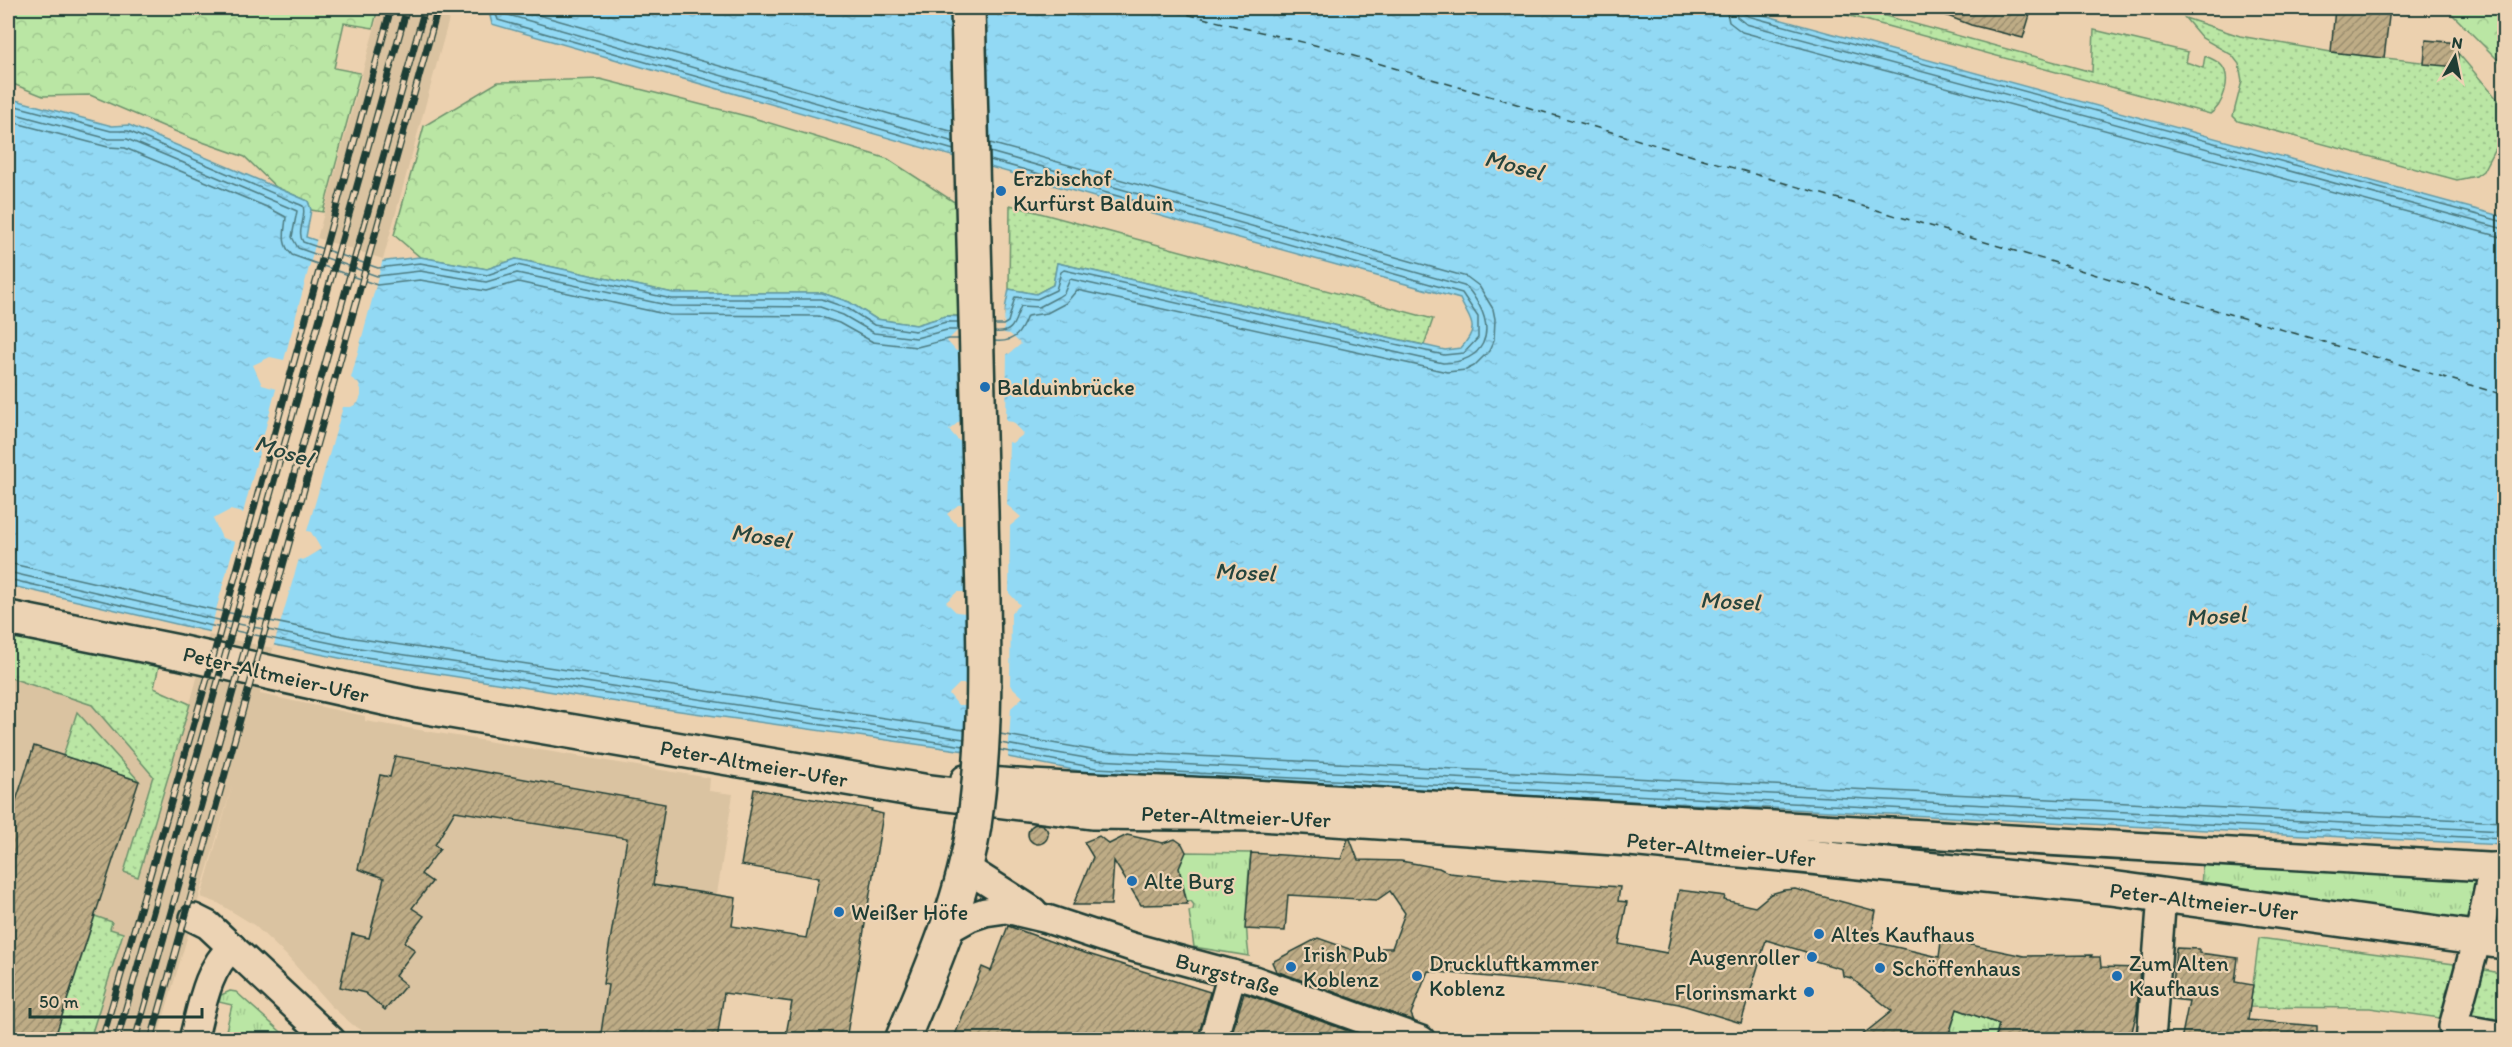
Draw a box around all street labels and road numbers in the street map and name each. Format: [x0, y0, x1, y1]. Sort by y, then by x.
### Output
street label: Peter-Altmeier-Ufer [180, 640, 372, 709]
street label: Peter-Altmeier-Ufer [658, 734, 851, 793]
street label: Peter-Altmeier-Ufer [1141, 800, 1332, 833]
street label: Peter-Altmeier-Ufer [1625, 826, 1818, 873]
street label: Peter-Altmeier-Ufer [2108, 877, 2301, 927]
street label: Burgstraße [1172, 947, 1283, 1002]

